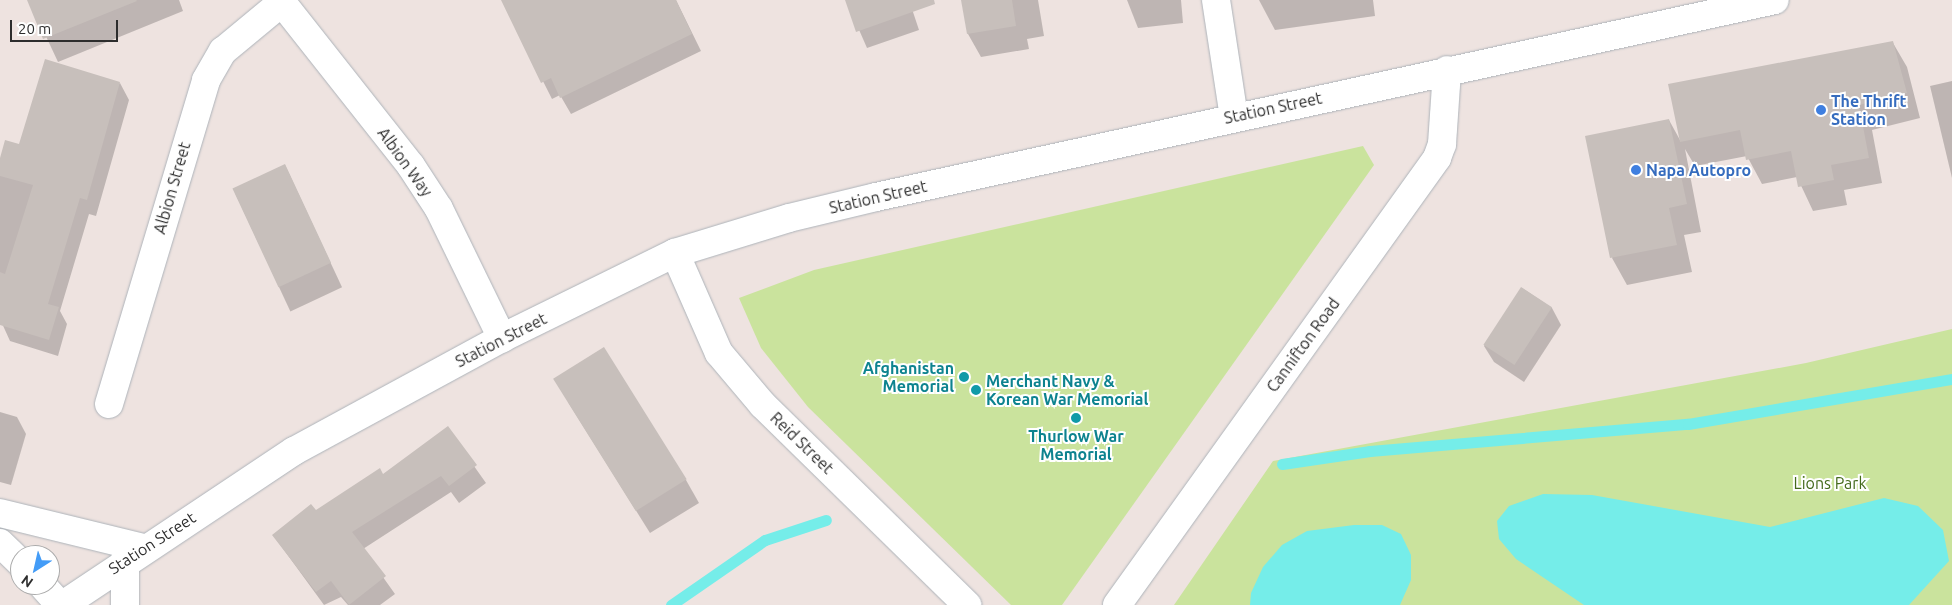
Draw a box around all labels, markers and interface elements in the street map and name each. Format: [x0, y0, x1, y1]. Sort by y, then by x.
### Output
scale bar [12, 10, 120, 42]
text: 20 m [18, 20, 51, 37]
street label: Station Street [1222, 88, 1324, 128]
place label: The Thrift Station [1831, 91, 1906, 129]
marker: The Thrift Station [1815, 104, 1827, 116]
street label: Albion Way [374, 124, 436, 200]
street label: Albion Street [150, 140, 194, 236]
place label: Napa Autopro [1646, 160, 1751, 180]
marker: Napa Autopro [1630, 164, 1642, 176]
street label: Station Street [827, 176, 929, 218]
street label: Cannifton Road [1262, 294, 1344, 396]
street label: Station Street [452, 309, 550, 371]
place label: Afghanistan Memorial [863, 358, 954, 396]
marker: Afghanistan Memorial [958, 371, 970, 383]
place label: Merchant Navy & Korean War Memorial [986, 371, 1148, 409]
marker: Merchant Navy & Korean War Memorial [970, 384, 982, 396]
street label: Reid Street [766, 408, 838, 478]
marker: Thurlow War Memorial [1070, 412, 1082, 424]
place label: Thurlow War Memorial [1028, 426, 1124, 464]
park label: Lions Park [1794, 473, 1866, 493]
street label: Station Street [105, 508, 199, 578]
north arrow [10, 545, 60, 595]
text: N [18, 572, 36, 591]

